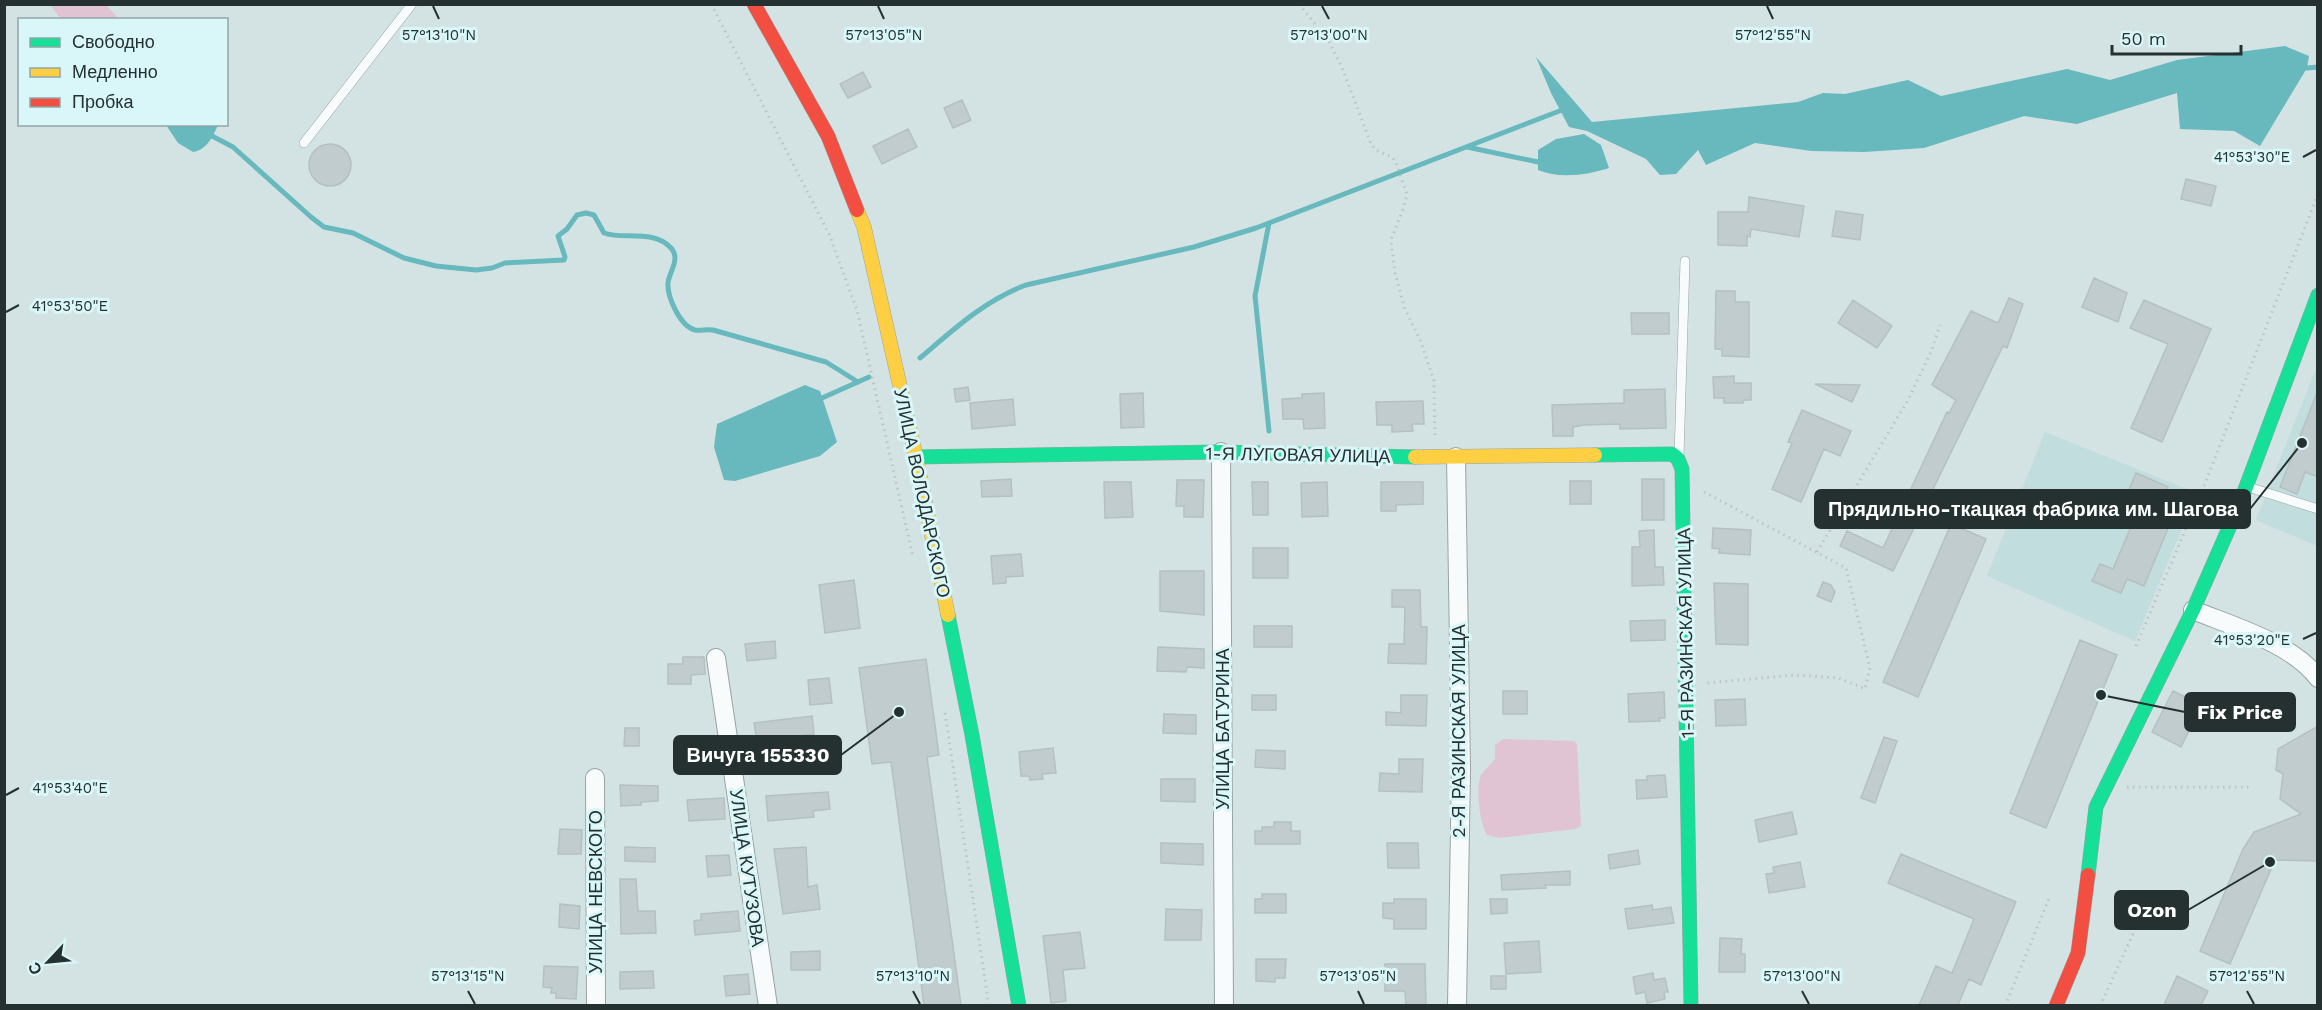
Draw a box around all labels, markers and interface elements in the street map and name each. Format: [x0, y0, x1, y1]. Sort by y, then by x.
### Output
legend [18, 18, 228, 126]
scale bar [2112, 18, 2241, 56]
text: 57°13'10"N [402, 26, 476, 44]
text: 57°13'05"N [845, 26, 923, 44]
text: 57°13'00"N [1290, 26, 1368, 44]
text: 57°12'55"N [1735, 26, 1811, 44]
text: 50 m [2121, 28, 2166, 49]
text: Свободно [72, 31, 155, 52]
text: Медленно [72, 61, 158, 82]
text: Пробка [72, 91, 135, 112]
text: 41°53'30"E [2214, 148, 2290, 166]
text: 41°53'50"E [32, 297, 108, 315]
street label: УЛИЦА ВОЛОДАРСКОГО [890, 386, 955, 600]
street label: 1-Я ЛУГОВАЯ УЛИЦА [1205, 442, 1391, 467]
callout: Прядильно-ткацкая фабрика им. Шагова [1815, 490, 2250, 528]
text: Прядильно-ткацкая фабрика им. Шагова [1828, 497, 2239, 521]
street label: 1-Я РАЗИНСКАЯ УЛИЦА [1673, 528, 1698, 738]
street label: 2-Я РАЗИНСКАЯ УЛИЦА [1448, 624, 1469, 838]
text: 41°53'20"E [2214, 631, 2290, 649]
street label: УЛИЦА БАТУРИНА [1212, 648, 1233, 810]
callout: Fix Price [2185, 693, 2295, 731]
text: Fix Price [2197, 700, 2283, 724]
callout: Вичуга 155330 [674, 736, 841, 774]
text: Вичуга 155330 [686, 743, 830, 767]
text: 41°53'40"E [32, 779, 108, 797]
street label: УЛИЦА КУТУЗОВА [726, 788, 769, 948]
street label: УЛИЦА НЕВСКОГО [585, 810, 606, 974]
callout: Ozon [2115, 891, 2188, 929]
text: Ozon [2127, 898, 2177, 922]
north arrow [18, 932, 78, 992]
text: С [24, 959, 46, 978]
text: 57°13'15"N [431, 967, 505, 985]
text: 57°13'10"N [876, 967, 950, 985]
text: 57°13'05"N [1319, 967, 1397, 985]
text: 57°13'00"N [1763, 967, 1841, 985]
text: 57°12'55"N [2209, 967, 2285, 985]

